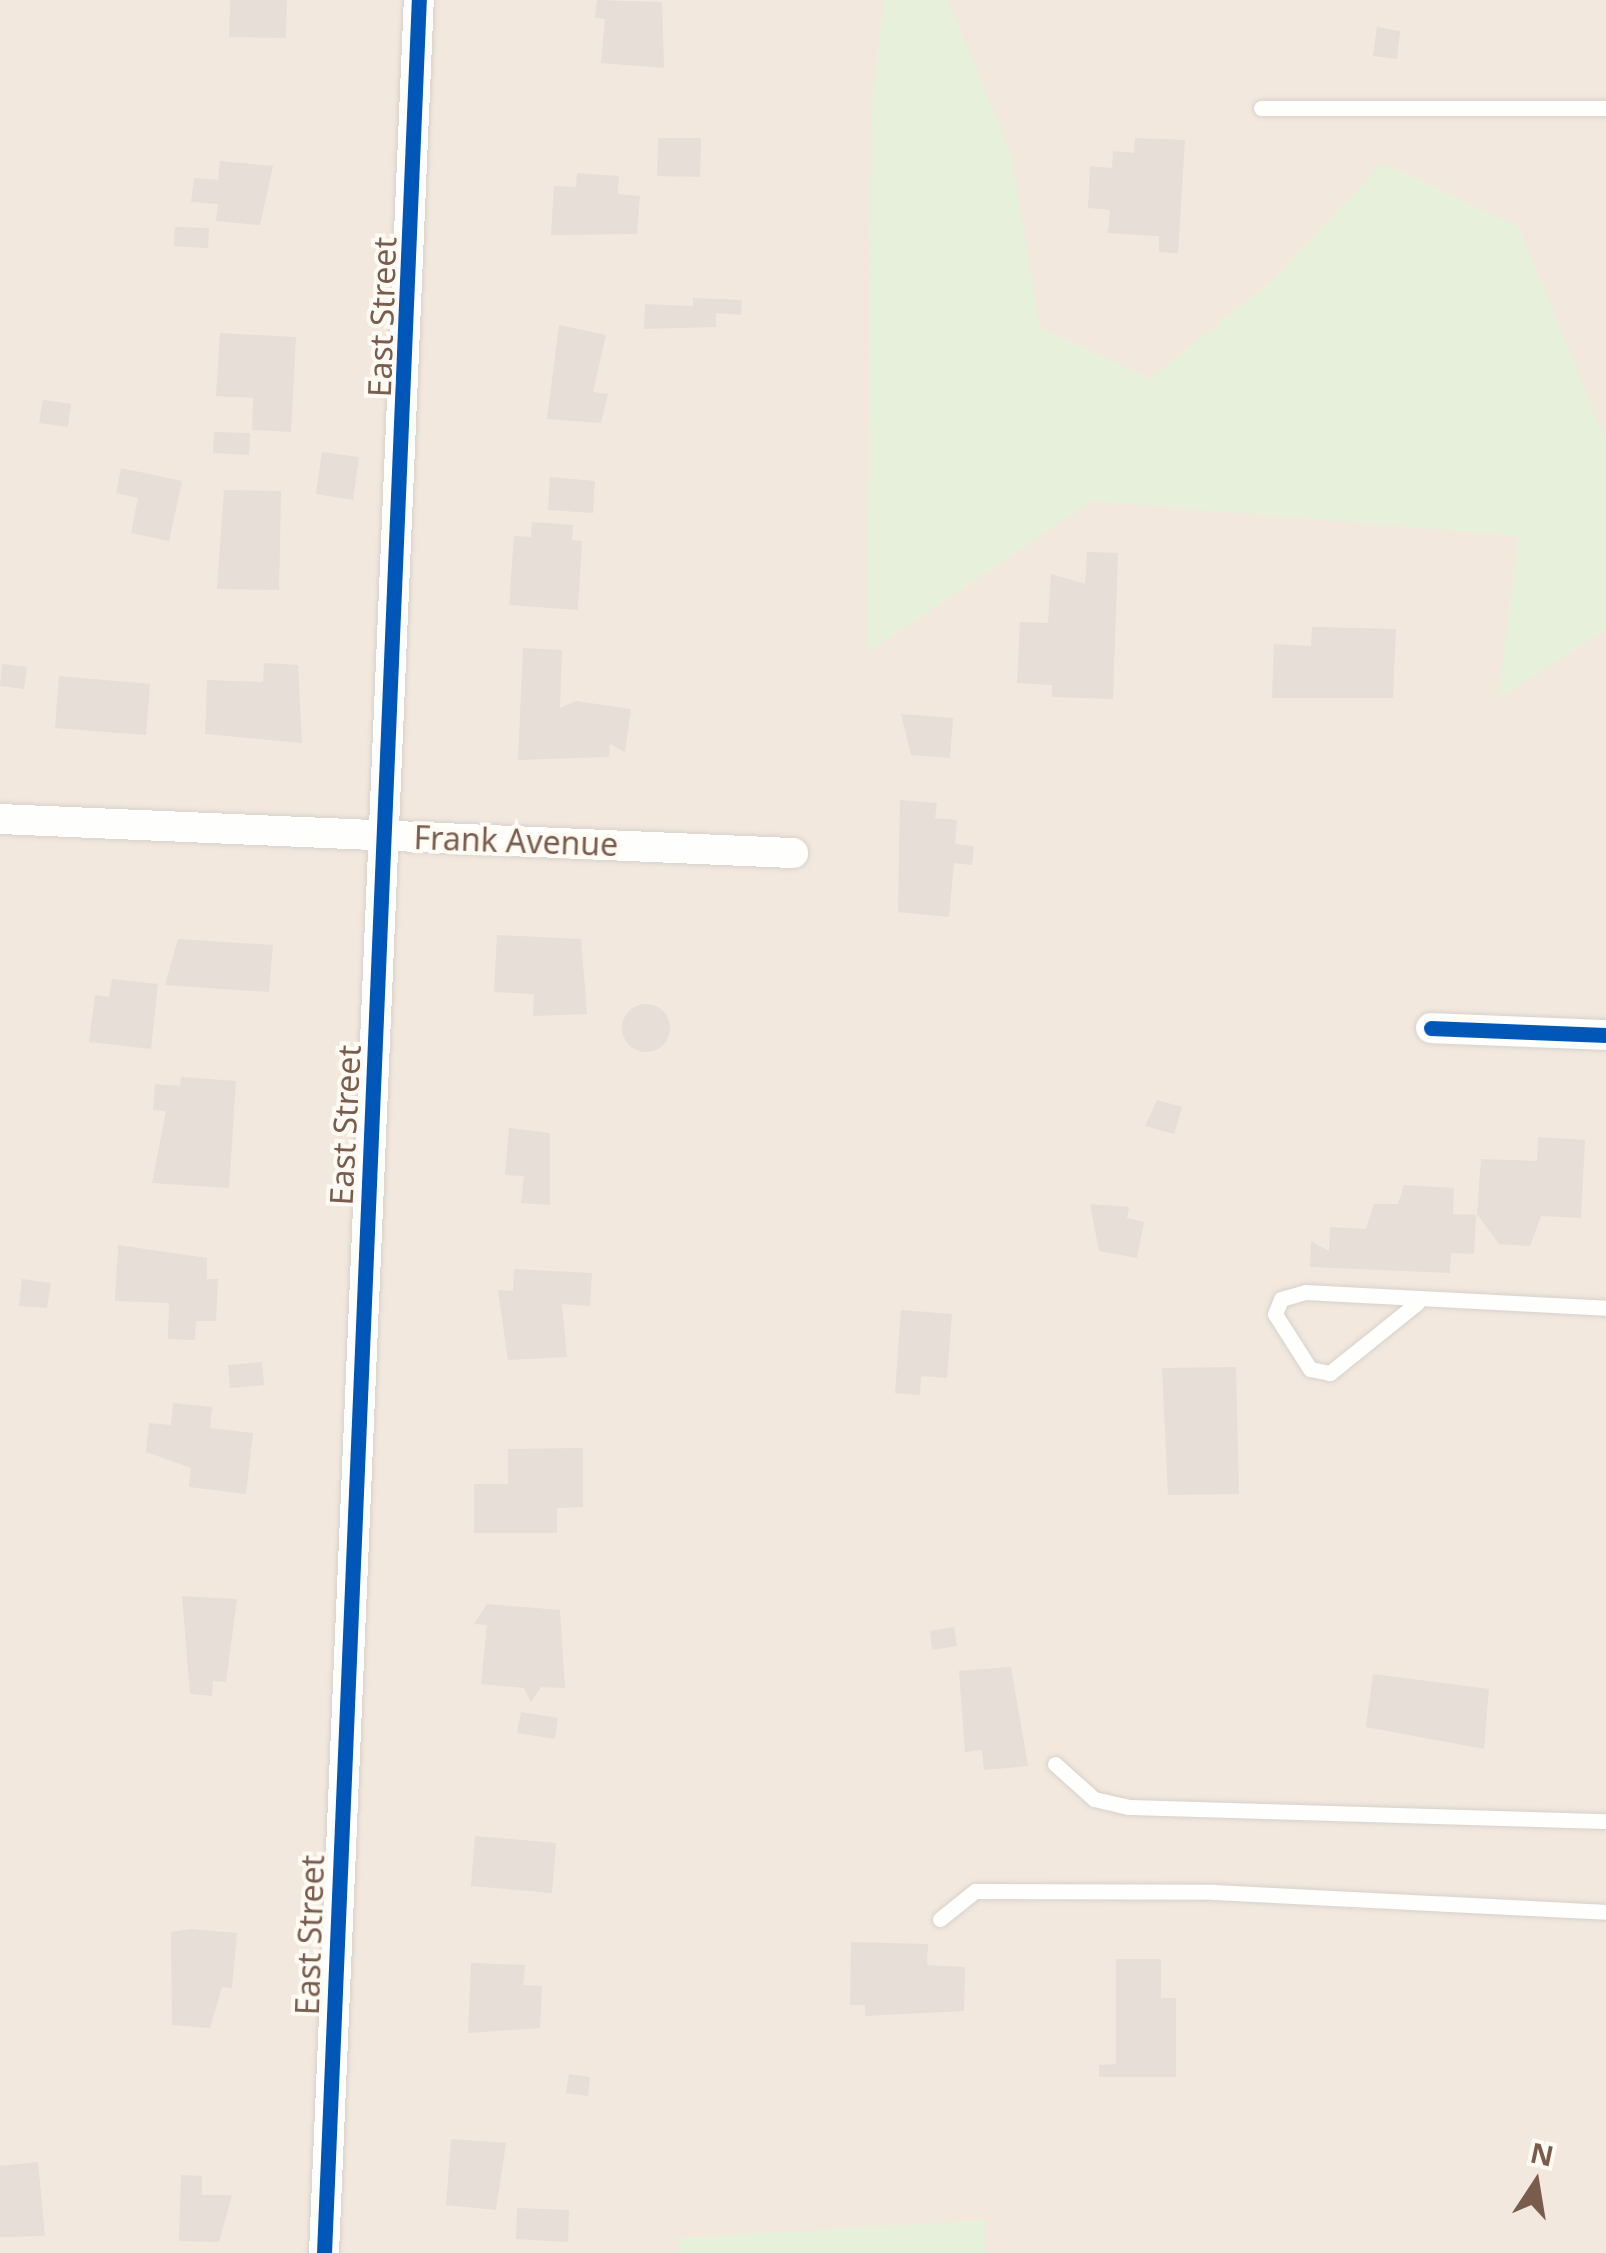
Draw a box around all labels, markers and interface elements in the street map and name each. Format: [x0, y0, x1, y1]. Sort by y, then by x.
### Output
street label: East Street [360, 236, 404, 398]
street label: Frank Avenue [413, 818, 619, 864]
street label: East Street [322, 1044, 368, 1206]
street label: East Street [288, 1854, 332, 2016]
north arrow [1486, 2133, 1586, 2233]
text: N [1527, 2133, 1557, 2175]

